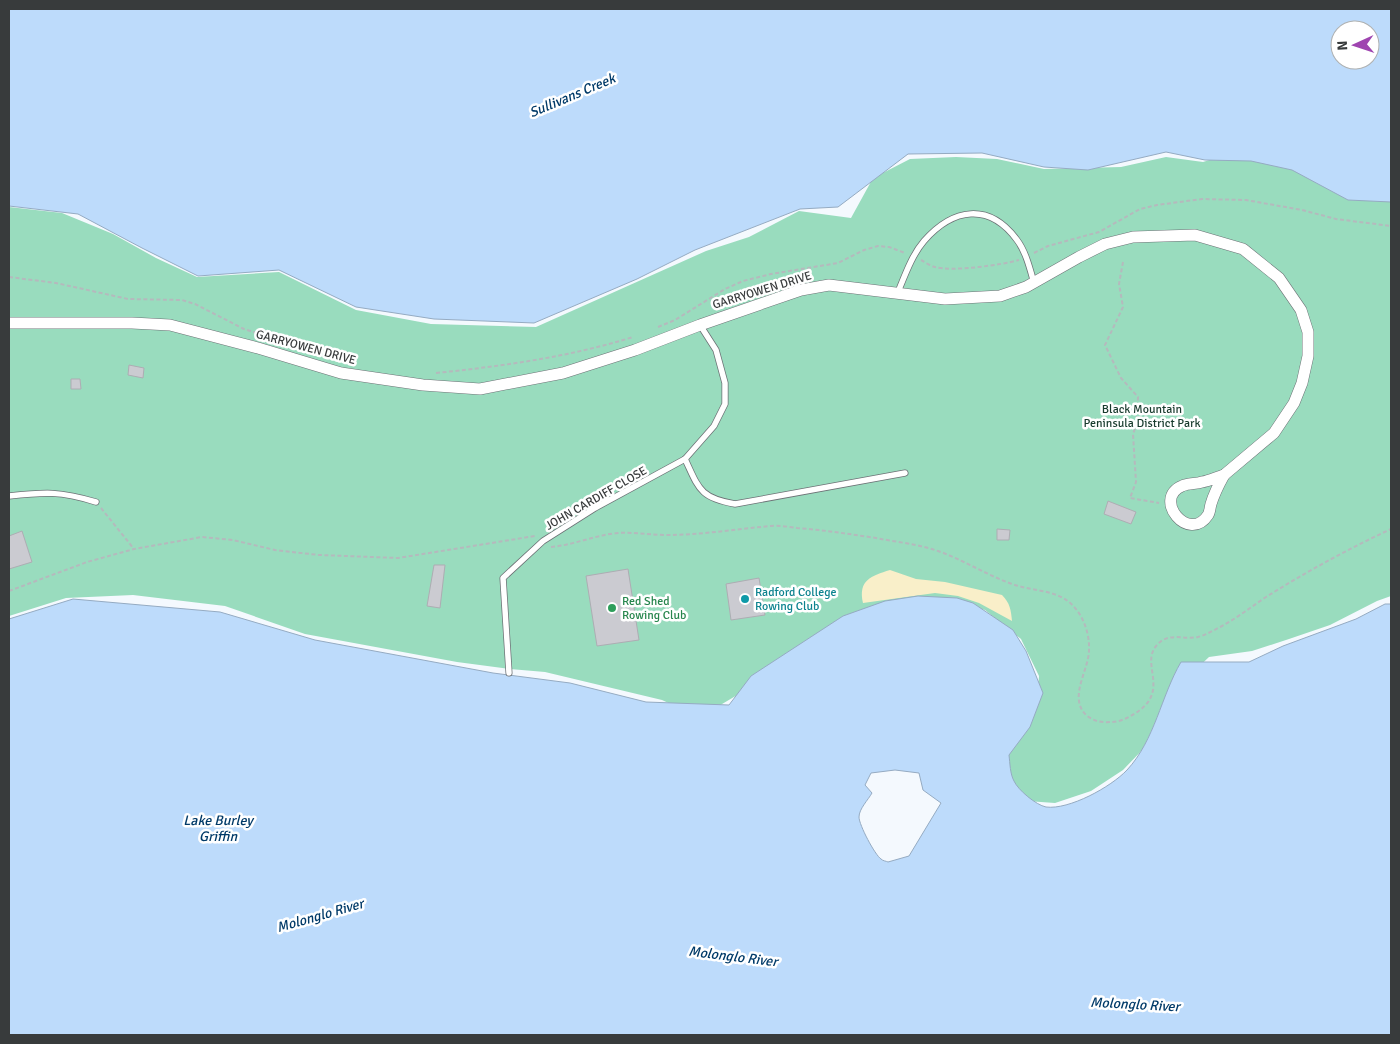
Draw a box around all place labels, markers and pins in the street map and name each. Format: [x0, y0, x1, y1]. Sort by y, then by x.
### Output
place label: Radford College Rowing Club [755, 585, 837, 614]
marker: Radford College Rowing Club [739, 593, 751, 605]
place label: Red Shed Rowing Club [622, 594, 686, 623]
marker: Red Shed Rowing Club [606, 602, 618, 614]

